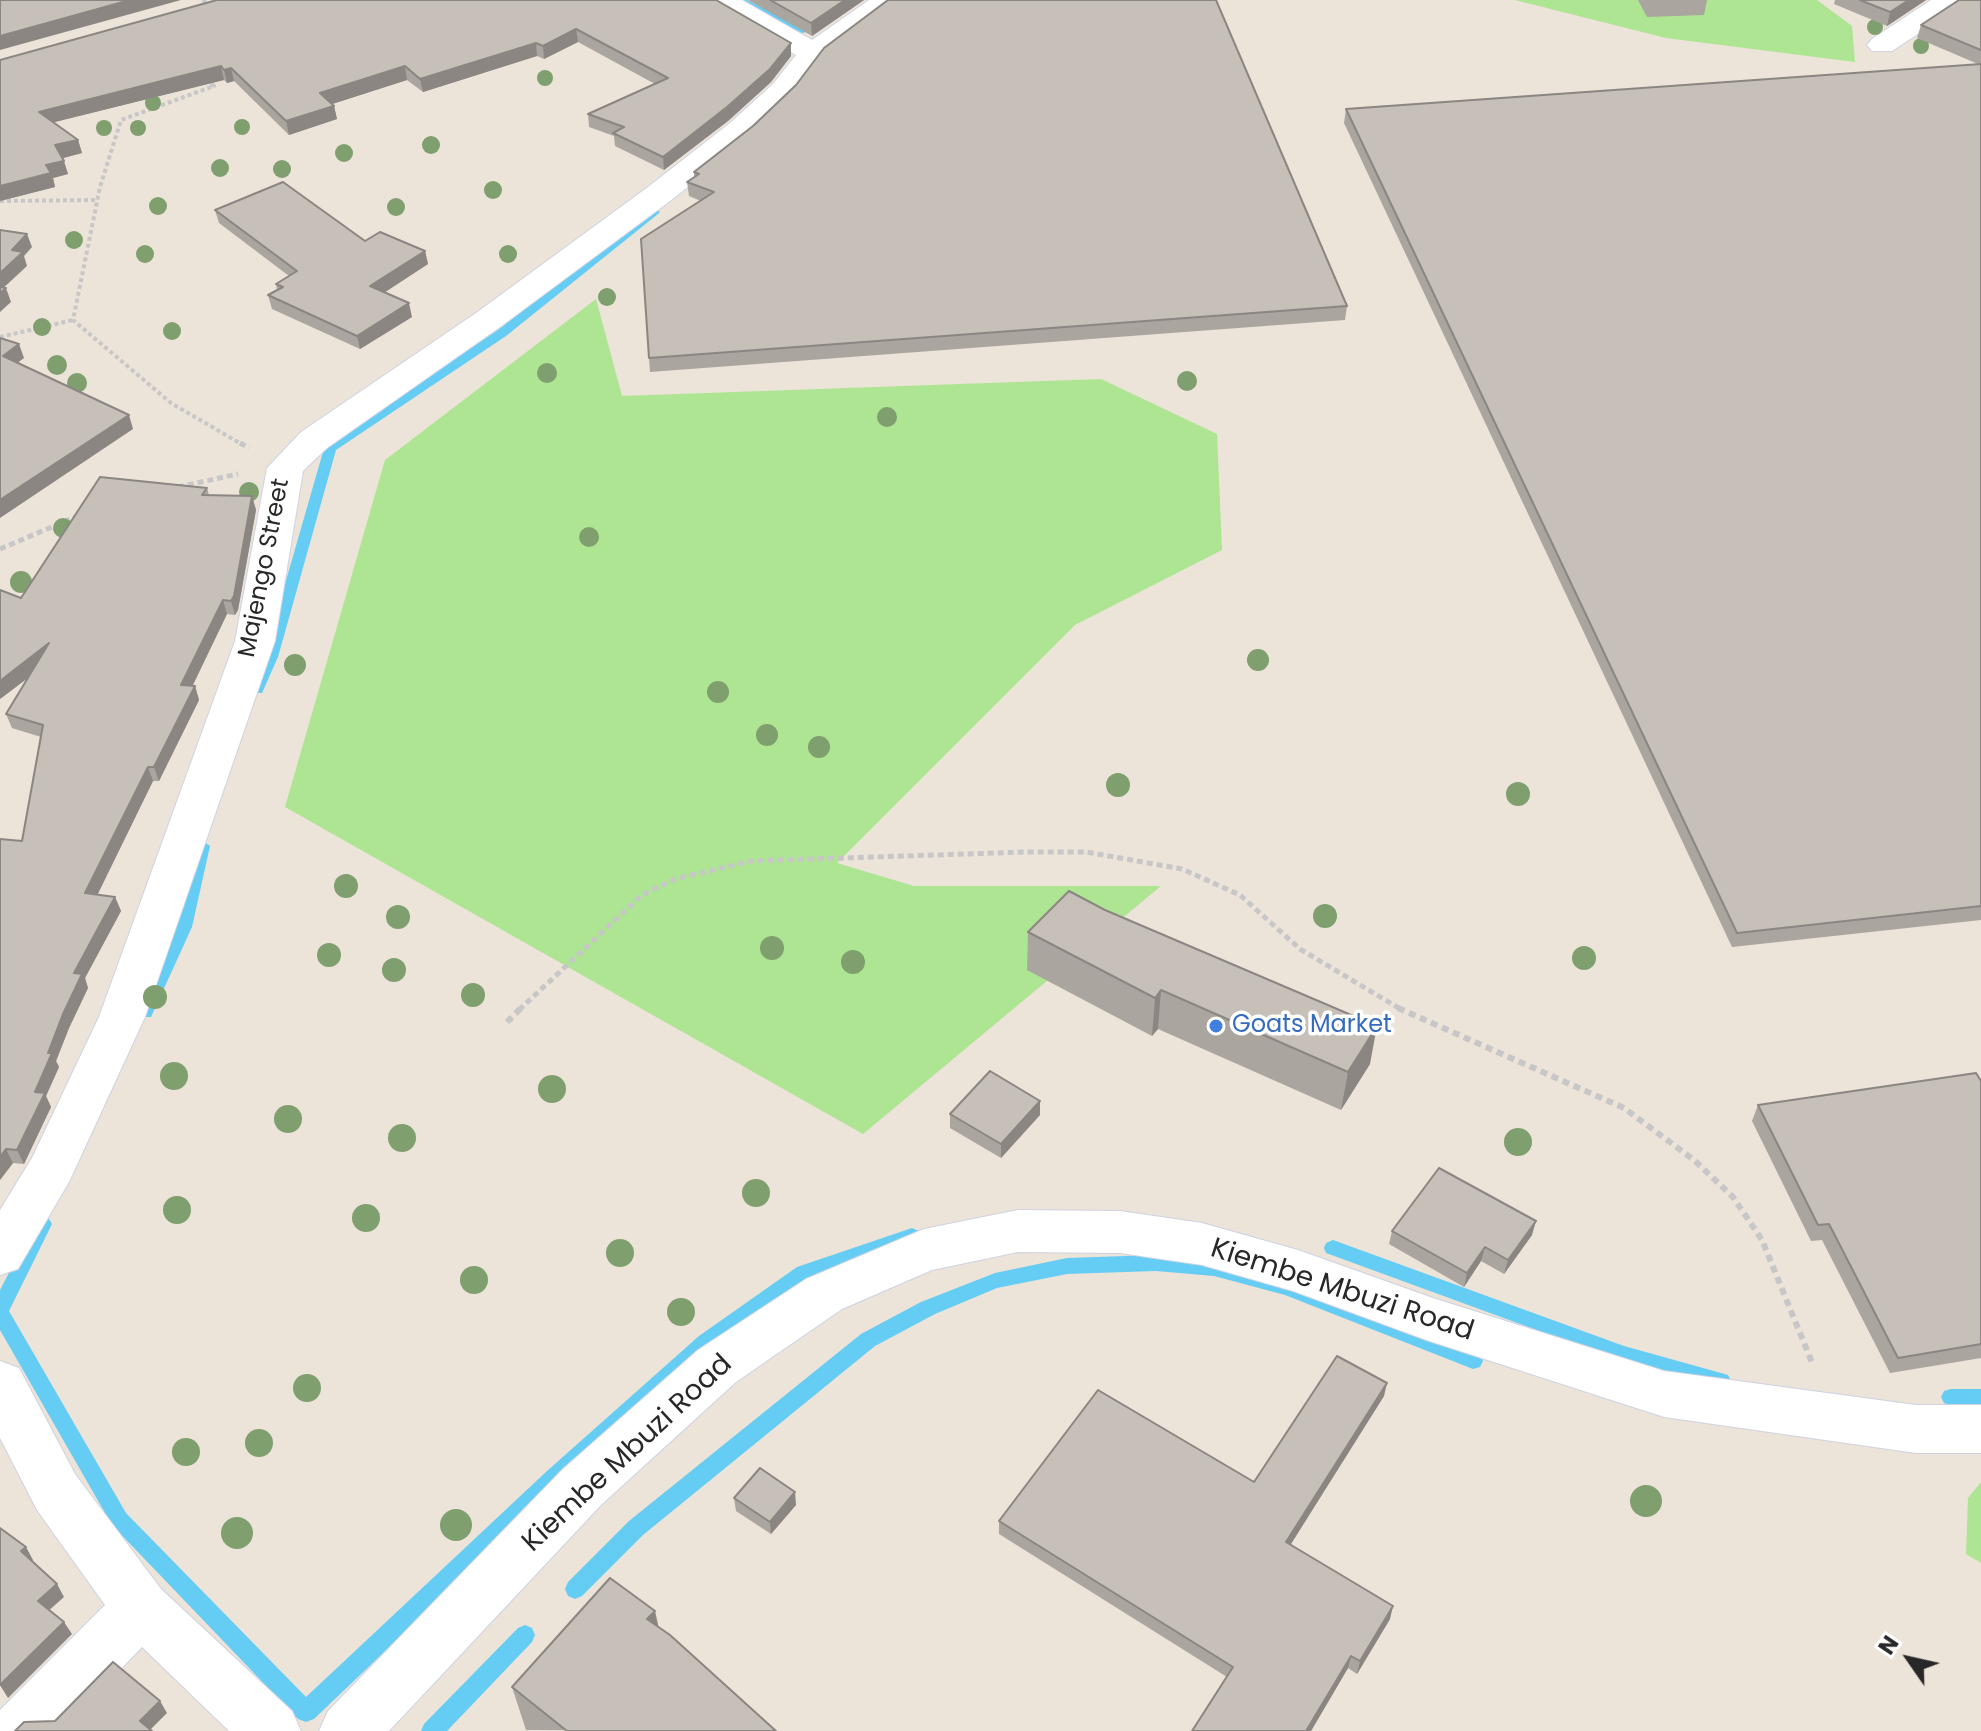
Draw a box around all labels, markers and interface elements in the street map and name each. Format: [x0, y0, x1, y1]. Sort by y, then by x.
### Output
street label: Majengo Street [234, 476, 296, 660]
place label: Goats Market [1232, 1012, 1392, 1040]
marker: Goats Market [1207, 1017, 1225, 1035]
street label: Kiembe Mbuzi Road [1206, 1233, 1478, 1349]
street label: Kiembe Mbuzi Road [516, 1348, 740, 1560]
north arrow [1869, 1619, 1949, 1699]
text: N [1871, 1630, 1906, 1661]

